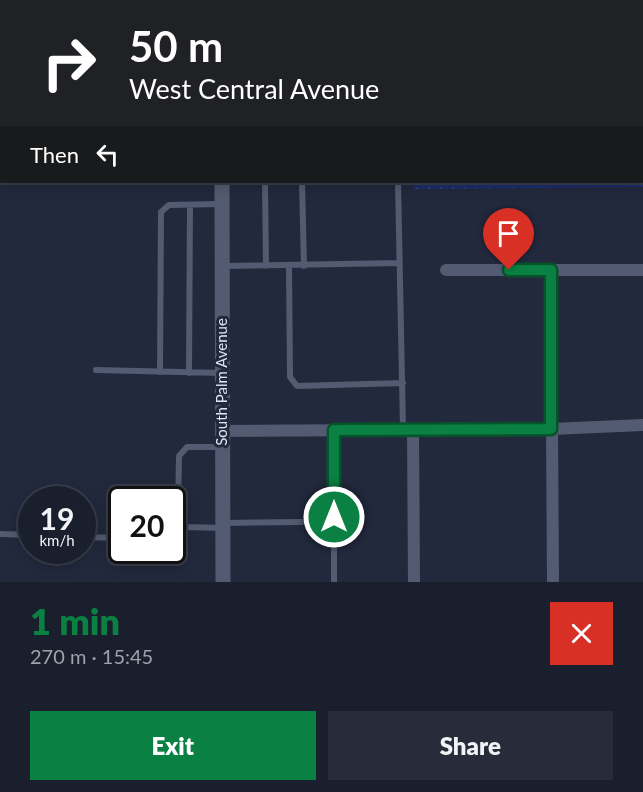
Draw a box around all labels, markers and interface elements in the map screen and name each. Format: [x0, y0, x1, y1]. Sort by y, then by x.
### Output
text: 50 m [129, 21, 223, 71]
icon: right [30, 24, 108, 102]
text: West Central Avenue [129, 72, 379, 105]
icon: left [91, 138, 124, 171]
text: Then [30, 141, 79, 168]
pin [483, 208, 534, 270]
icon: arrive [492, 217, 525, 250]
street label: South Palm Avenue [212, 318, 230, 446]
position arrow [302, 485, 366, 549]
speed limit sign: 20 [108, 486, 186, 564]
text: 19 [40, 500, 74, 536]
text: km/h [39, 531, 75, 549]
text: 1 min [30, 599, 120, 643]
button: close [550, 602, 613, 665]
text: 270 m · 15:45 [30, 644, 153, 668]
button: Exit [30, 711, 316, 780]
button: Share [328, 711, 613, 780]

